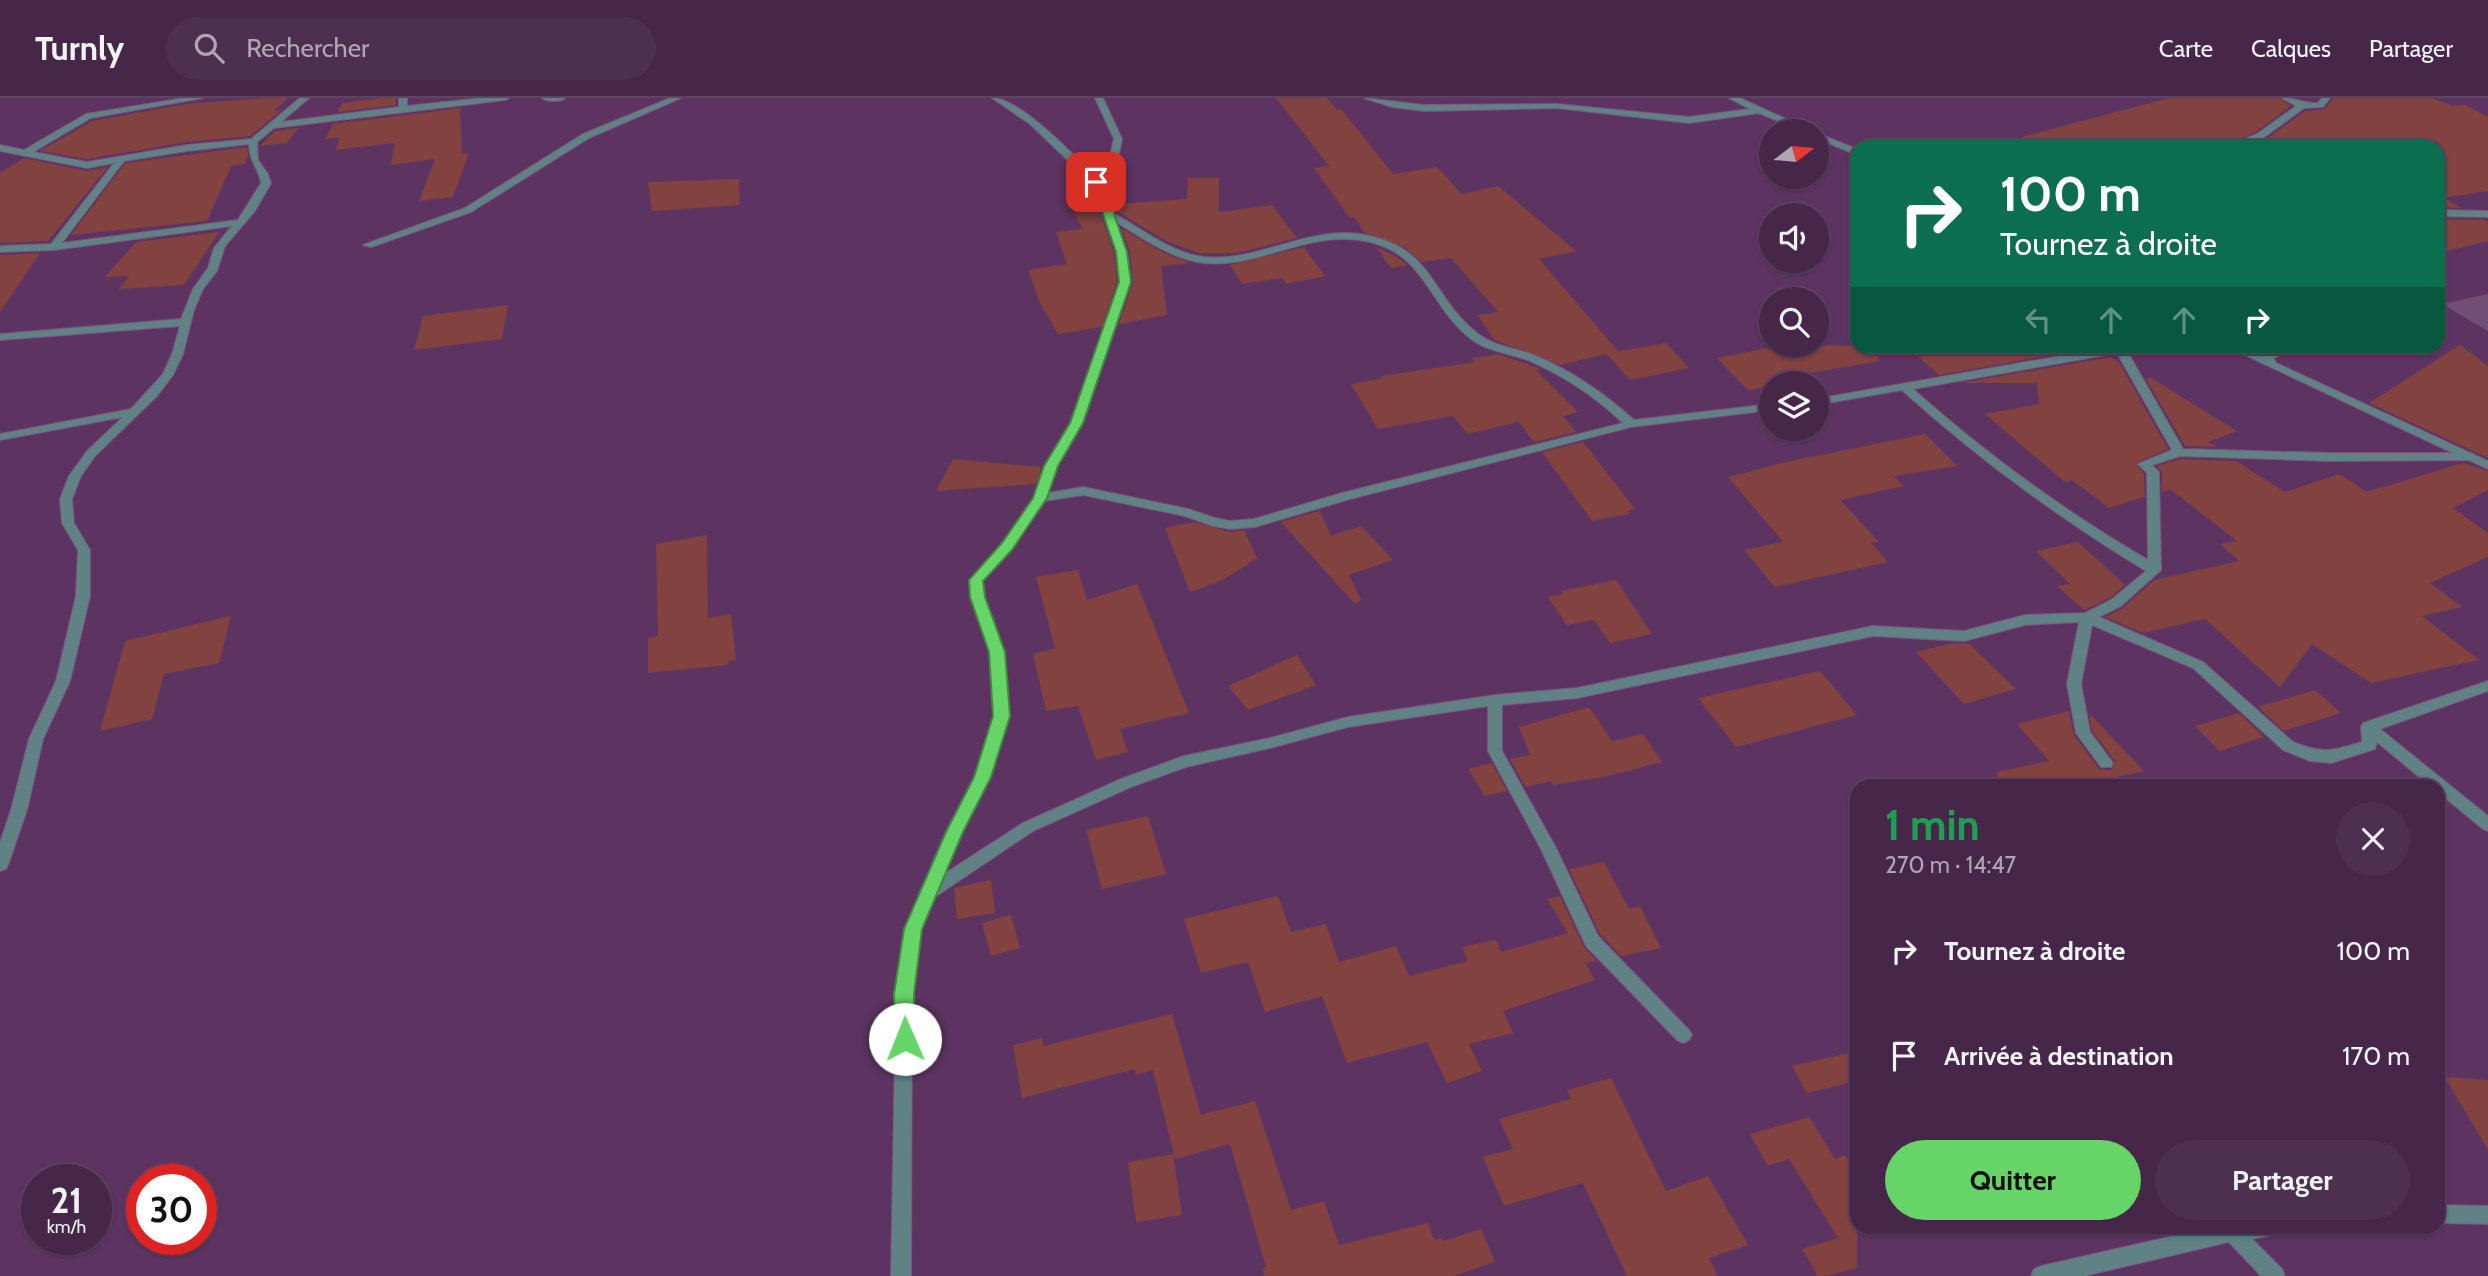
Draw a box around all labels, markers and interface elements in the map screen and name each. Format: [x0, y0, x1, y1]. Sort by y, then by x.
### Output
search box [166, 17, 656, 80]
text: Turnly [35, 28, 124, 68]
icon: search [190, 29, 228, 67]
text: Rechercher [246, 32, 369, 64]
text: Carte [2159, 34, 2213, 63]
text: Calques [2251, 34, 2331, 63]
text: Partager [2369, 34, 2453, 63]
north arrow [1759, 119, 1829, 189]
map controls [1759, 119, 1829, 441]
pin [1066, 152, 1126, 212]
icon: arrive [1077, 163, 1115, 201]
text: 100 m [2000, 164, 2141, 223]
icon: right [1885, 168, 1976, 259]
button: sound [1759, 203, 1829, 273]
text: Tournez à droite [2000, 224, 2217, 263]
button: search [1759, 287, 1829, 357]
icon: left [2019, 301, 2057, 339]
icon: ahead [2092, 301, 2130, 339]
icon: ahead [2165, 301, 2203, 339]
icon: right [2238, 301, 2276, 339]
button: layers [1759, 371, 1829, 441]
text: 1 min [1885, 799, 1980, 851]
button: close [2336, 802, 2410, 876]
text: 270 m · 14:47 [1885, 851, 2016, 879]
icon: right [1885, 932, 1923, 970]
text: Tournez à droite [1944, 935, 2126, 967]
text: 100 m [2337, 935, 2410, 967]
position arrow [868, 1002, 942, 1076]
icon: arrive [1885, 1037, 1923, 1075]
text: Arrivée à destination [1944, 1040, 2174, 1072]
text: 170 m [2342, 1040, 2410, 1072]
button: Quitter [1885, 1140, 2141, 1220]
button: Partager [2155, 1140, 2410, 1220]
speed limit sign: 30 [126, 1164, 217, 1255]
text: 21 [51, 1179, 82, 1222]
text: km/h [47, 1216, 86, 1238]

